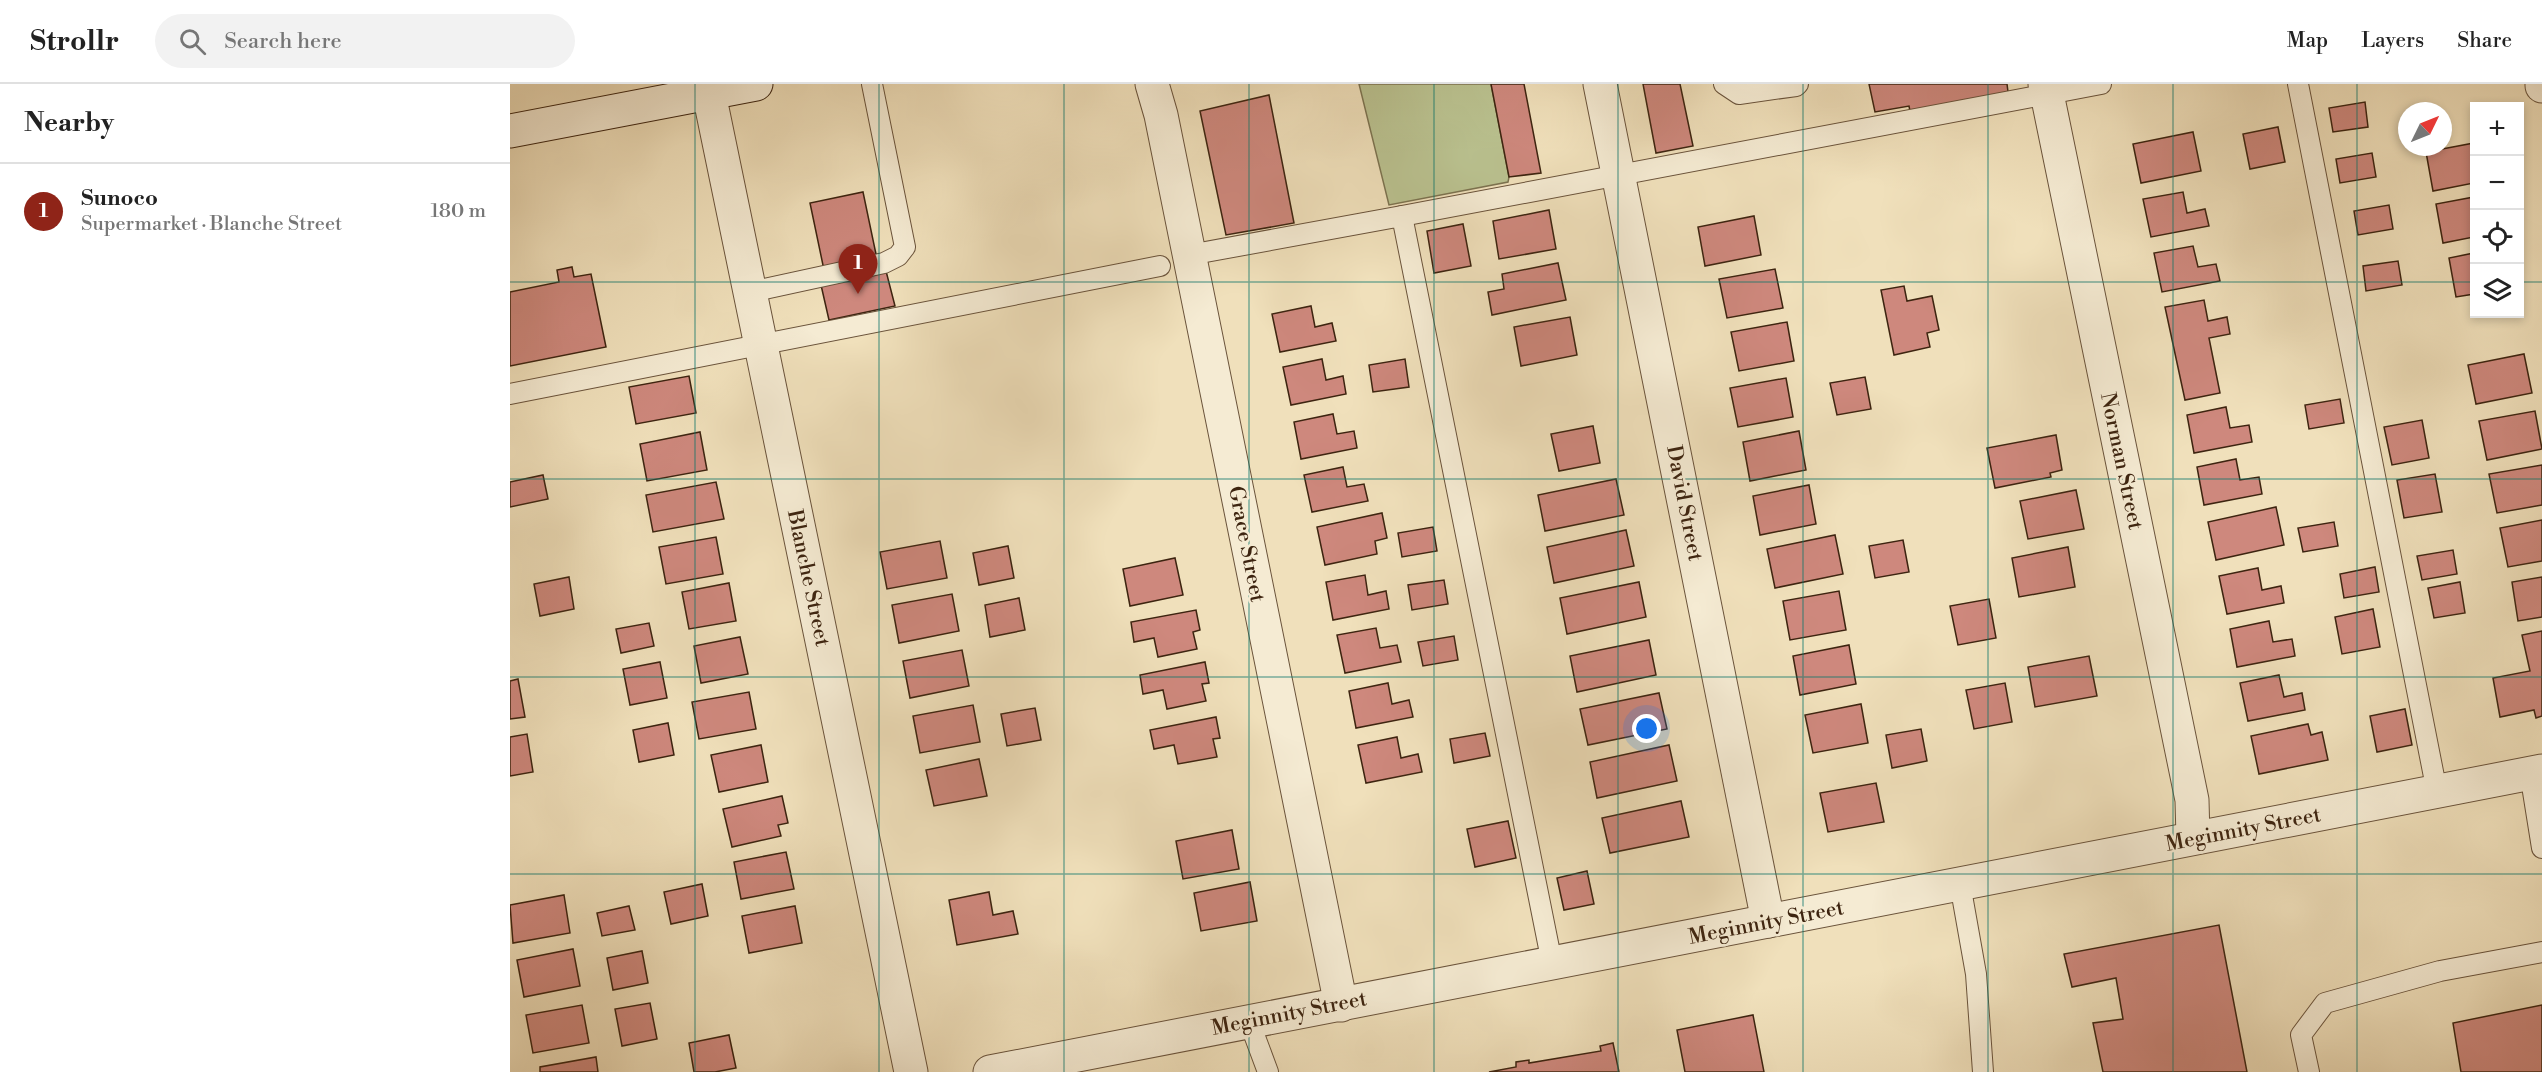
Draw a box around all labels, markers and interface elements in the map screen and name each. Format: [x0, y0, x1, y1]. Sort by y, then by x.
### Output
search box [155, 14, 575, 68]
text: Strollr [30, 24, 119, 59]
icon: search [176, 25, 209, 58]
text: Search here [224, 28, 342, 55]
text: Map [2287, 28, 2328, 54]
text: Layers [2361, 28, 2424, 54]
text: Share [2457, 28, 2512, 54]
north arrow [2398, 102, 2452, 156]
map controls [2470, 102, 2524, 318]
button: + [2470, 102, 2524, 156]
text: Nearby [24, 107, 114, 139]
button: − [2470, 156, 2524, 210]
text: Sunoco [81, 185, 158, 212]
text: 1 [39, 199, 48, 224]
text: 180 m [431, 199, 486, 224]
button: locate [2470, 210, 2524, 264]
text: Supermarket · Blanche Street [81, 212, 342, 237]
pin: 1 [838, 244, 878, 294]
button: layers [2470, 264, 2524, 318]
street label: Norman Street [2094, 390, 2148, 533]
street label: David Street [1660, 443, 1708, 564]
street label: Grace Street [1222, 484, 1270, 605]
street label: Blanche Street [781, 507, 835, 649]
your location [1632, 714, 1661, 743]
street label: Meginnity Street [2163, 802, 2324, 858]
street label: Meginnity Street [1686, 895, 1847, 951]
street label: Meginnity Street [1209, 986, 1370, 1042]

